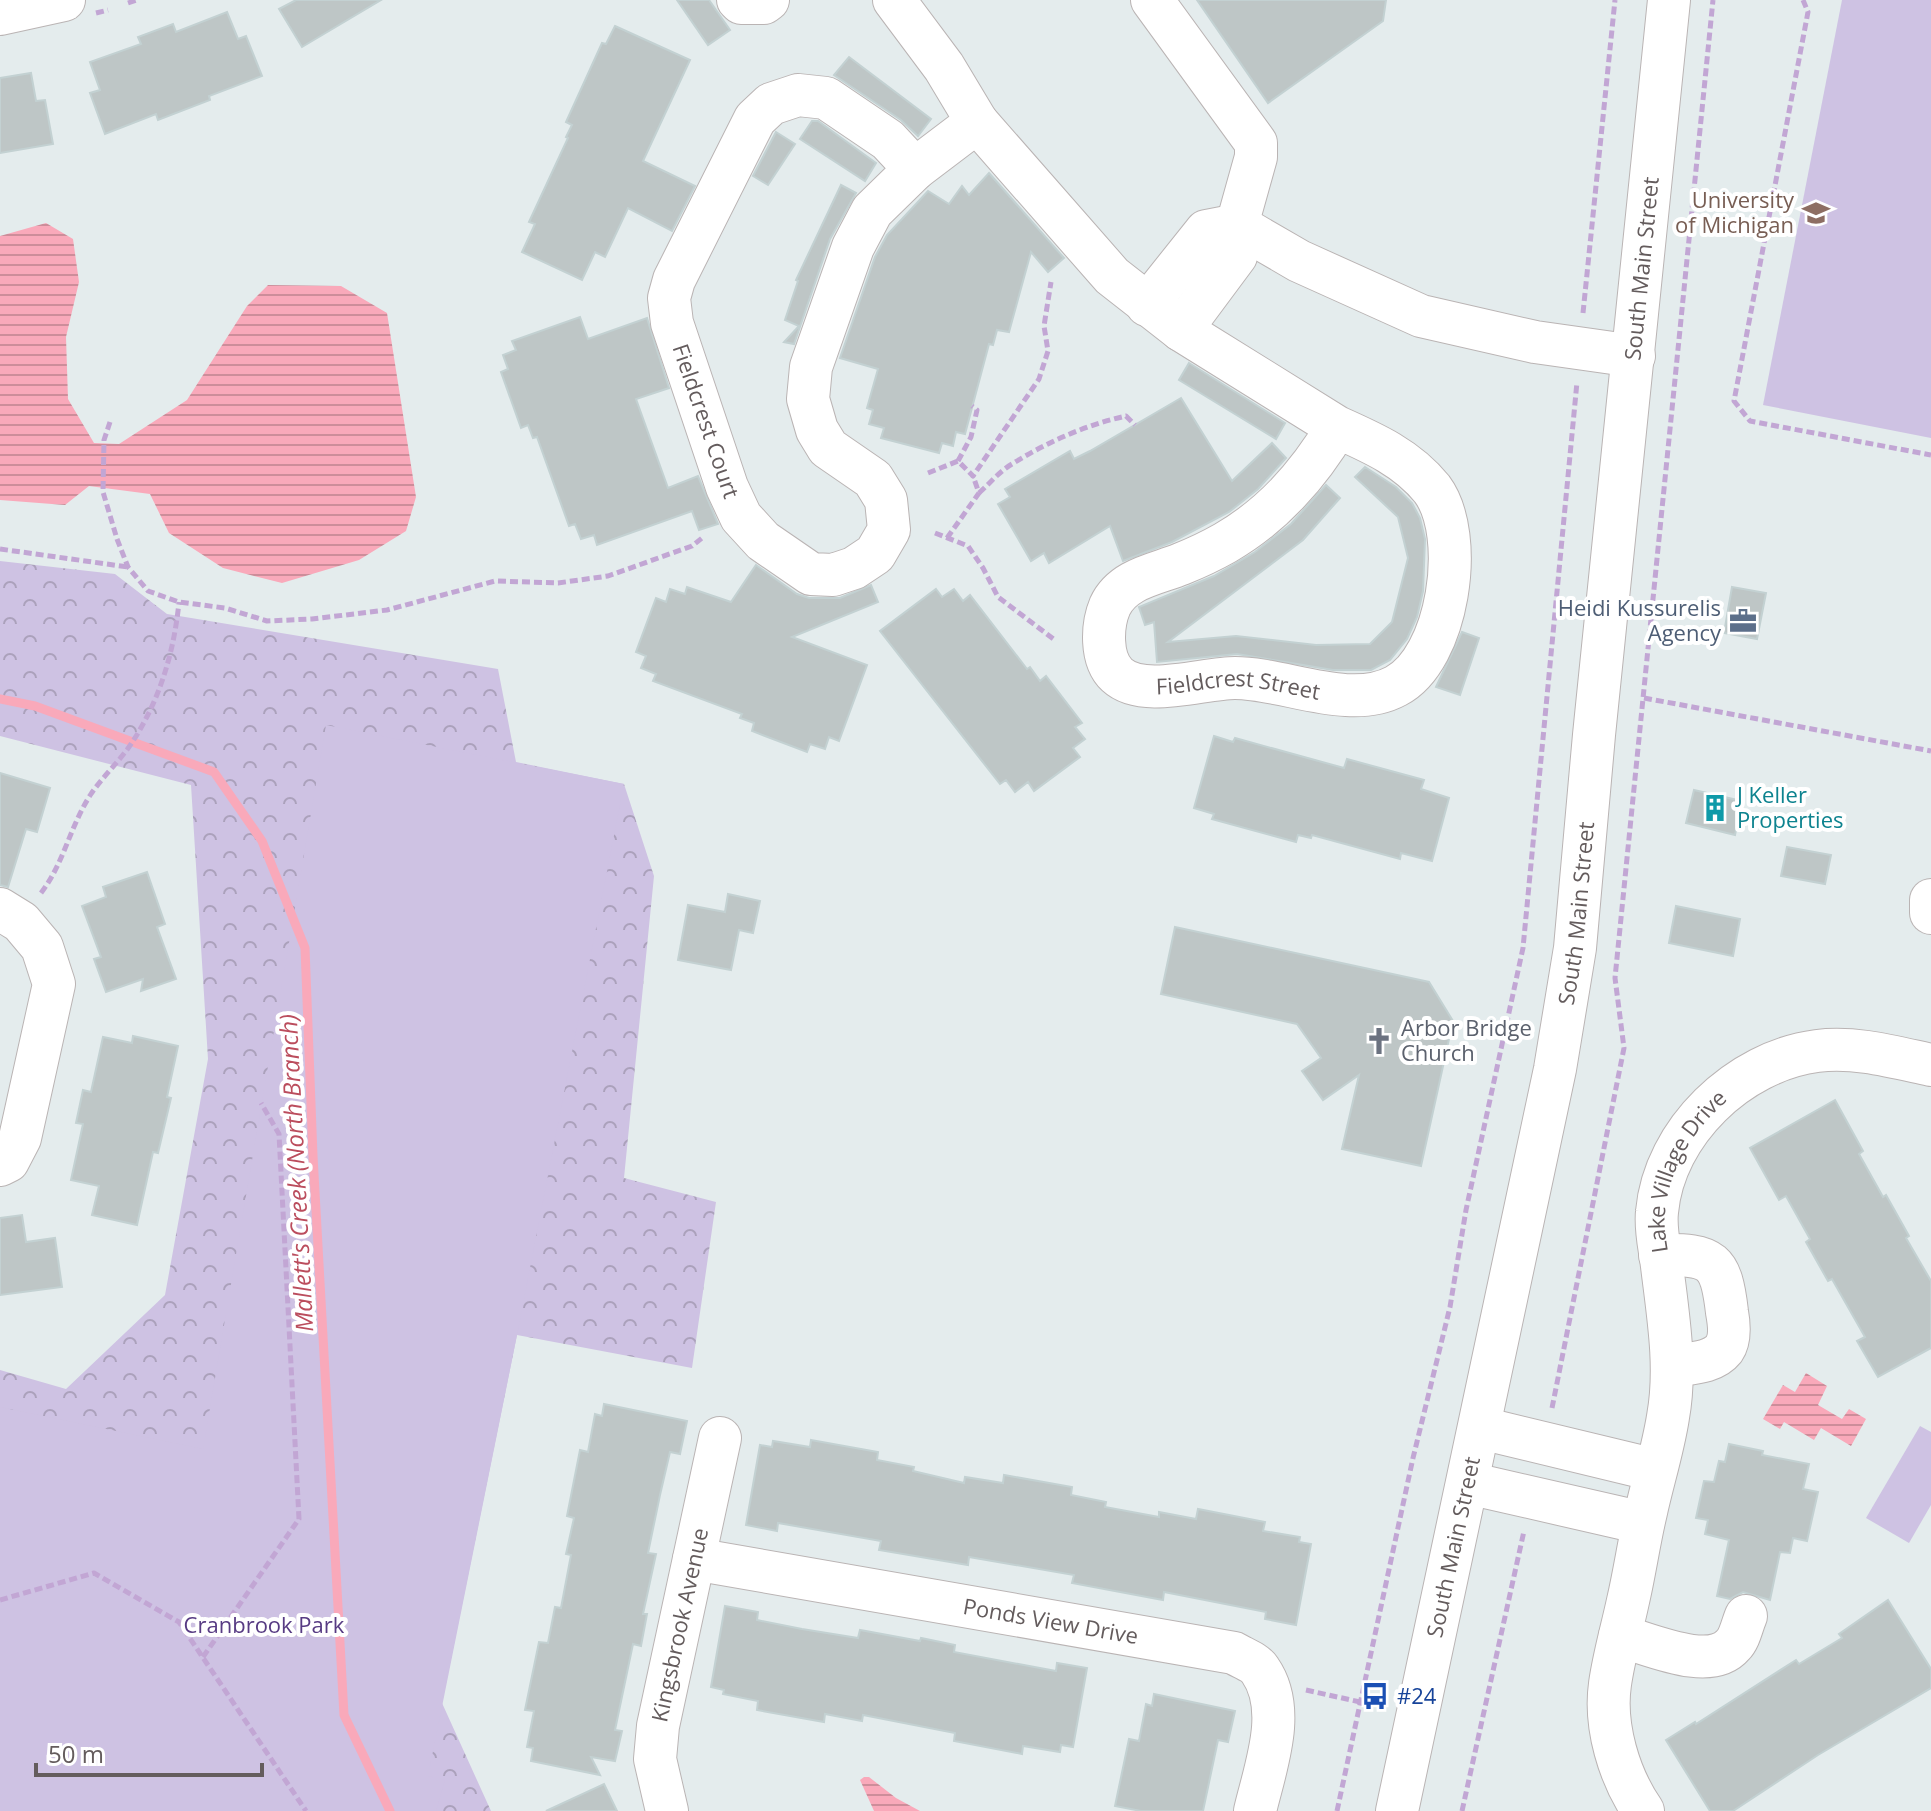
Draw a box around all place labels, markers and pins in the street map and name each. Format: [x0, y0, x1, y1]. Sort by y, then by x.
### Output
place label: University of Michigan [1675, 184, 1795, 239]
school or university icon: University of Michigan [1801, 198, 1831, 228]
place label: Heidi Kussurelis Agency [1558, 592, 1722, 647]
office icon: Heidi Kussurelis Agency [1728, 606, 1758, 636]
place label: J Keller Properties [1735, 779, 1844, 834]
building icon: J Keller Properties [1700, 793, 1730, 823]
place label: Arbor Bridge Church [1401, 1012, 1532, 1067]
church icon: Arbor Bridge Church [1364, 1026, 1394, 1056]
place label: #24 [1397, 1680, 1437, 1710]
bus stop icon: #24 [1360, 1681, 1390, 1711]

